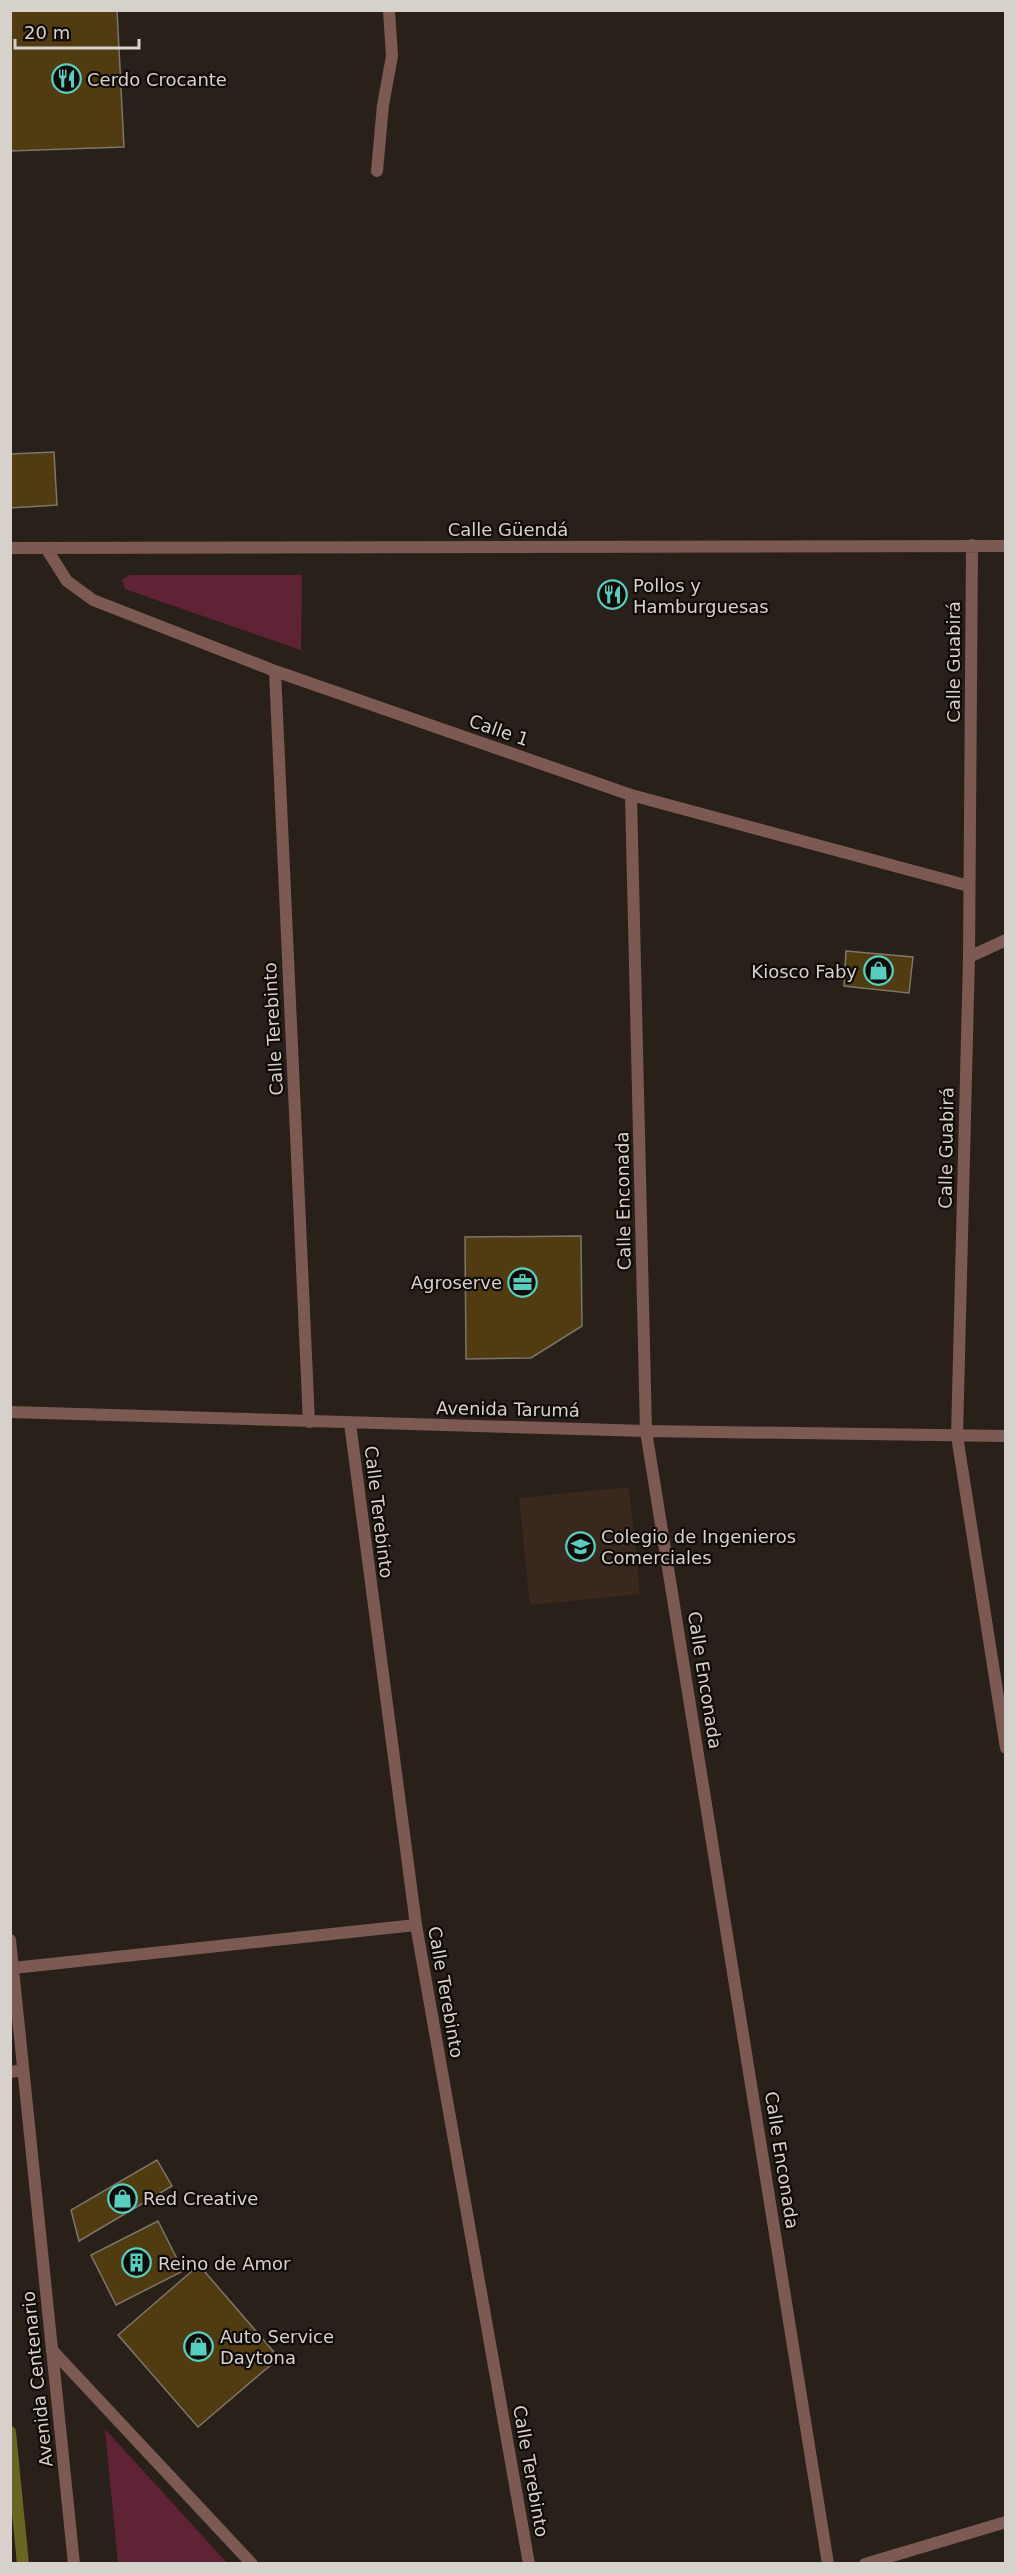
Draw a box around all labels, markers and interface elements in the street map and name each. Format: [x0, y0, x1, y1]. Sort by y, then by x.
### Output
scale bar [15, 12, 140, 50]
text: 20 m [24, 22, 70, 43]
restaurant icon: Cerdo Crocante [50, 63, 82, 95]
place label: Cerdo Crocante [87, 69, 227, 90]
street label: Calle Güendá [448, 519, 568, 540]
place label: Pollos y Hamburguesas [633, 575, 769, 617]
restaurant icon: Pollos y Hamburguesas [596, 579, 628, 611]
street label: Calle Guabirá [943, 601, 964, 723]
street label: Calle 1 [466, 710, 532, 750]
shop icon: Kiosco Faby [862, 955, 894, 987]
place label: Kiosco Faby [751, 961, 857, 982]
street label: Calle Terebinto [259, 962, 287, 1096]
street label: Calle Guabirá [934, 1087, 958, 1209]
street label: Calle Enconada [611, 1131, 635, 1271]
office icon: Agroserve [507, 1266, 539, 1298]
place label: Agroserve [411, 1272, 502, 1293]
street label: Avenida Tarumá [436, 1397, 580, 1421]
street label: Calle Terebinto [360, 1445, 398, 1579]
place label: Colegio de Ingenieros Comerciales [601, 1526, 796, 1568]
school or university icon: Colegio de Ingenieros Comerciales [564, 1530, 596, 1562]
street label: Calle Enconada [684, 1610, 726, 1750]
street label: Calle Terebinto [424, 1924, 468, 2060]
street label: Calle Enconada [761, 2090, 803, 2230]
shop icon: Red Creative [106, 2182, 138, 2214]
place label: Red Creative [143, 2188, 258, 2209]
building icon: Reino de Amor [121, 2247, 153, 2279]
place label: Reino de Amor [158, 2253, 291, 2274]
street label: Avenida Centenario [17, 2290, 57, 2468]
place label: Auto Service Daytona [220, 2326, 334, 2368]
shop icon: Auto Service Daytona [183, 2330, 215, 2362]
street label: Calle Terebinto [509, 2403, 553, 2539]

